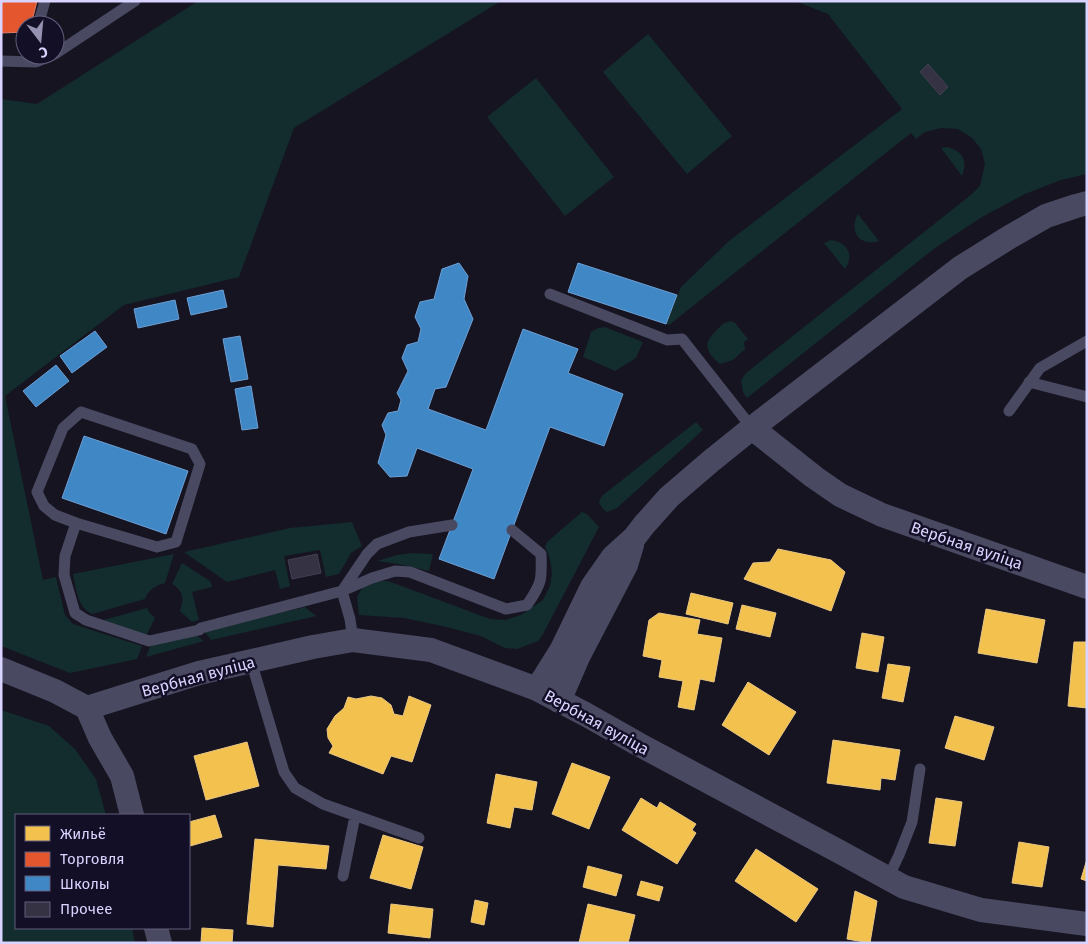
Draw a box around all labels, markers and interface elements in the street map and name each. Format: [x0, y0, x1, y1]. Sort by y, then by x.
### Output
north arrow [15, 15, 65, 65]
text: С [37, 43, 50, 61]
street label: Вербная вуліца [909, 517, 1025, 573]
street label: Вербная вуліца [139, 652, 257, 701]
street label: Вербная вуліца [541, 686, 652, 759]
legend [15, 814, 190, 929]
text: Жильё [60, 825, 106, 843]
text: Торговля [60, 850, 125, 868]
text: Школы [60, 875, 110, 893]
text: Прочее [60, 900, 112, 918]

